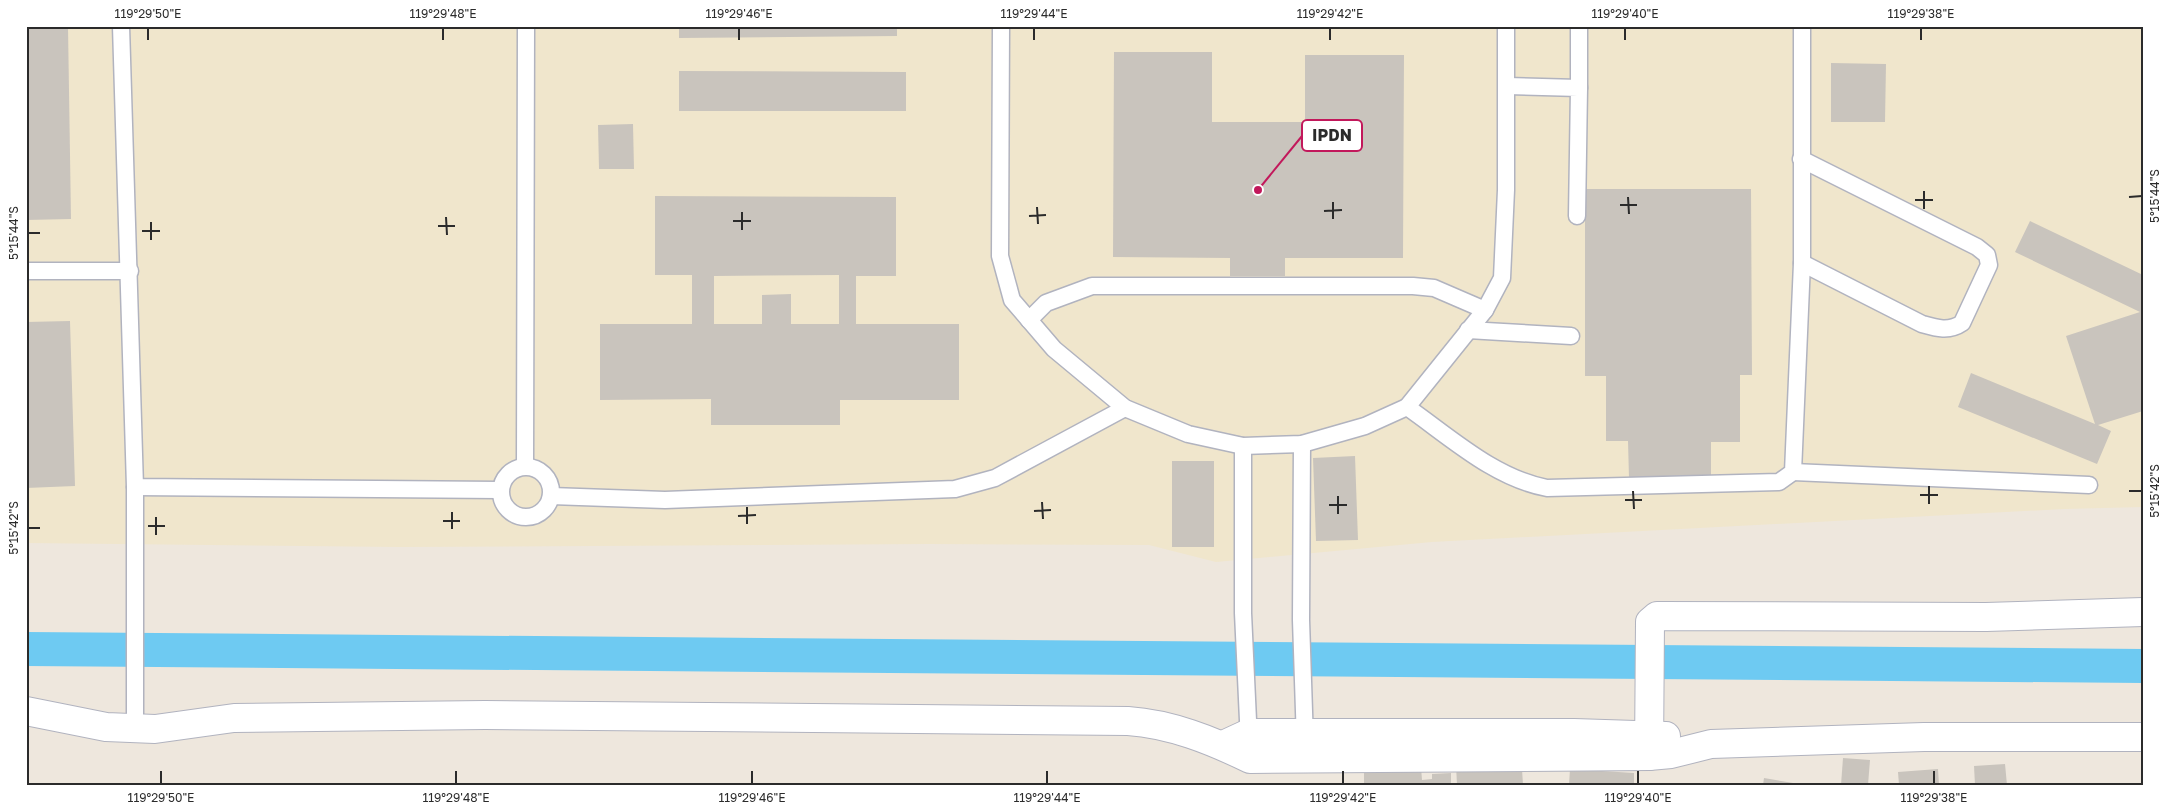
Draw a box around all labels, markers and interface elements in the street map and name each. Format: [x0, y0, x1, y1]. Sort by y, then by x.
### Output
text: 119°29'50"E [115, 6, 181, 21]
text: 119°29'48"E [409, 6, 477, 21]
text: 119°29'46"E [705, 6, 773, 21]
text: 119°29'44"E [1000, 6, 1068, 21]
text: 119°29'42"E [1297, 6, 1363, 21]
text: 119°29'40"E [1591, 6, 1659, 21]
text: 119°29'38"E [1888, 6, 1954, 21]
callout: IPDN [1302, 120, 1362, 151]
text: IPDN [1312, 125, 1352, 145]
text: 5°15'44"S [2147, 169, 2162, 223]
text: 5°15'44"S [6, 206, 21, 260]
text: 5°15'42"S [2147, 464, 2162, 518]
text: 5°15'42"S [6, 501, 21, 555]
text: 119°29'50"E [128, 790, 194, 805]
text: 119°29'48"E [422, 790, 490, 805]
text: 119°29'46"E [718, 790, 786, 805]
text: 119°29'44"E [1013, 790, 1081, 805]
text: 119°29'42"E [1310, 790, 1376, 805]
text: 119°29'40"E [1604, 790, 1672, 805]
text: 119°29'38"E [1901, 790, 1967, 805]

